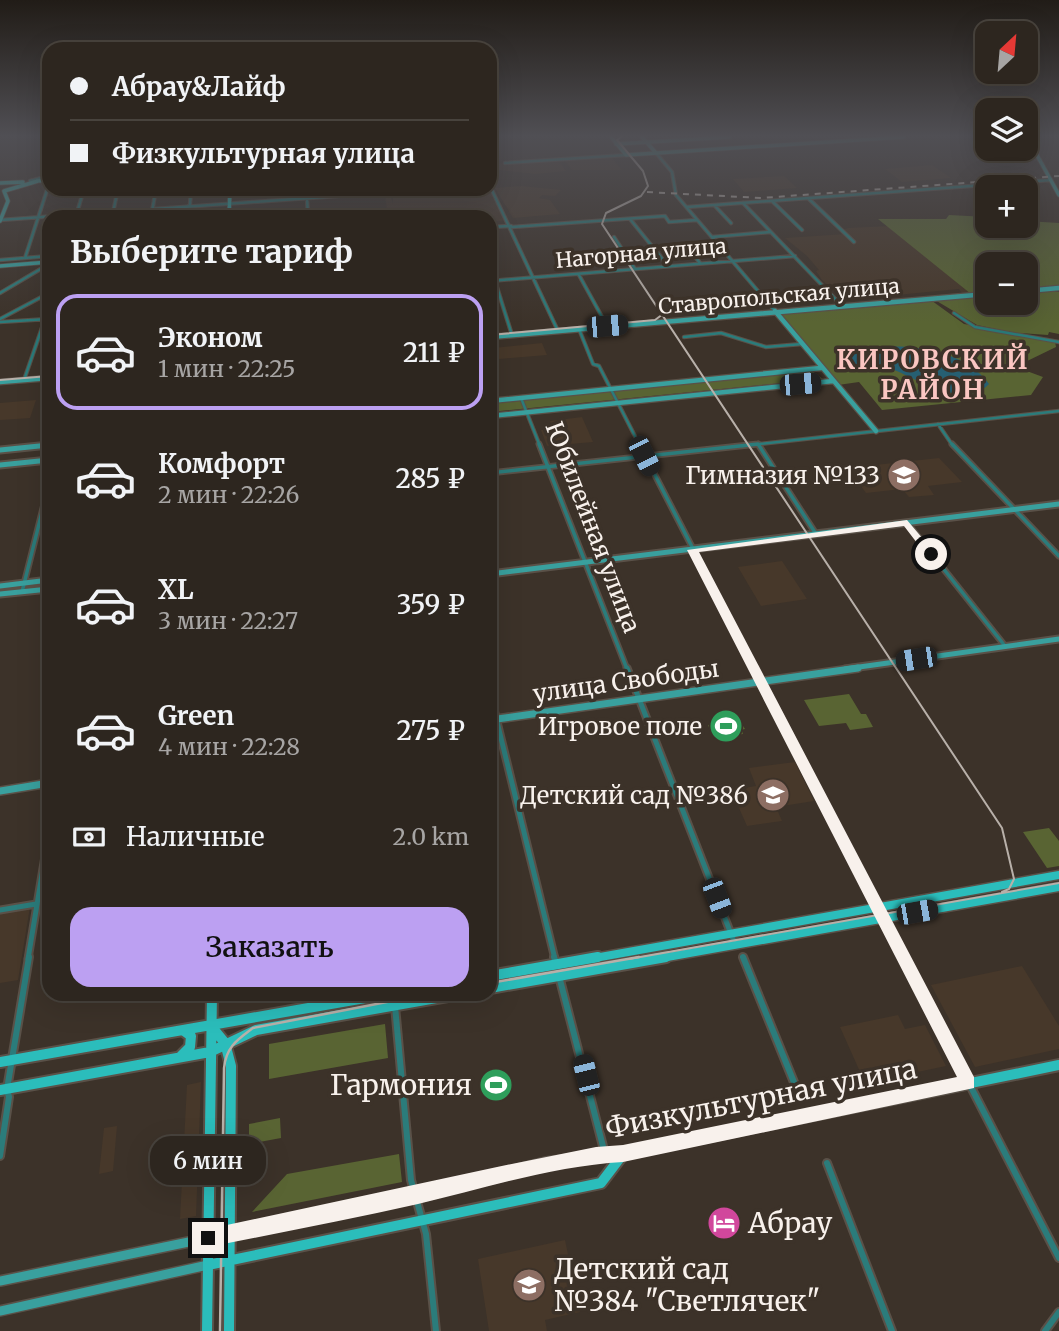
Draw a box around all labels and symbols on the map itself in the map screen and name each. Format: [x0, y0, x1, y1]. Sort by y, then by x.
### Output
north arrow [975, 21, 1038, 84]
street label: Нагорная улица [554, 232, 728, 274]
street label: Ставропольская улица [657, 272, 901, 320]
car [586, 314, 629, 338]
district label: КИРОВСКИЙ РАЙОН [836, 343, 1030, 406]
car [779, 372, 822, 396]
street label: Юбилейная улица [538, 417, 648, 637]
car [626, 433, 663, 479]
school or university icon: Гимназия №133 [885, 456, 923, 494]
place label: Гимназия №133 [685, 460, 880, 491]
route start [915, 538, 947, 570]
car [894, 645, 939, 673]
street label: улица Свободы [531, 653, 721, 709]
sports icon: Игровое поле [707, 707, 745, 745]
place label: Игровое поле [538, 711, 702, 742]
school or university icon: Детский сад №386 [754, 776, 792, 814]
place label: Детский сад №386 [520, 780, 748, 811]
car [700, 875, 735, 921]
car [895, 898, 940, 926]
street label: Физкультурная улица [602, 1050, 920, 1146]
car [571, 1052, 602, 1098]
sports icon: Гармония [477, 1066, 515, 1104]
place label: Гармония [330, 1067, 472, 1103]
callout: 6 мин [150, 1136, 266, 1186]
hotel icon: Абрау [705, 1204, 743, 1242]
place label: Абрау [747, 1205, 833, 1241]
route end [192, 1222, 224, 1254]
place label: Детский сад №384 "Светлячек" [554, 1251, 820, 1319]
school or university icon: Детский сад №384 "Светлячек" [510, 1266, 548, 1304]

